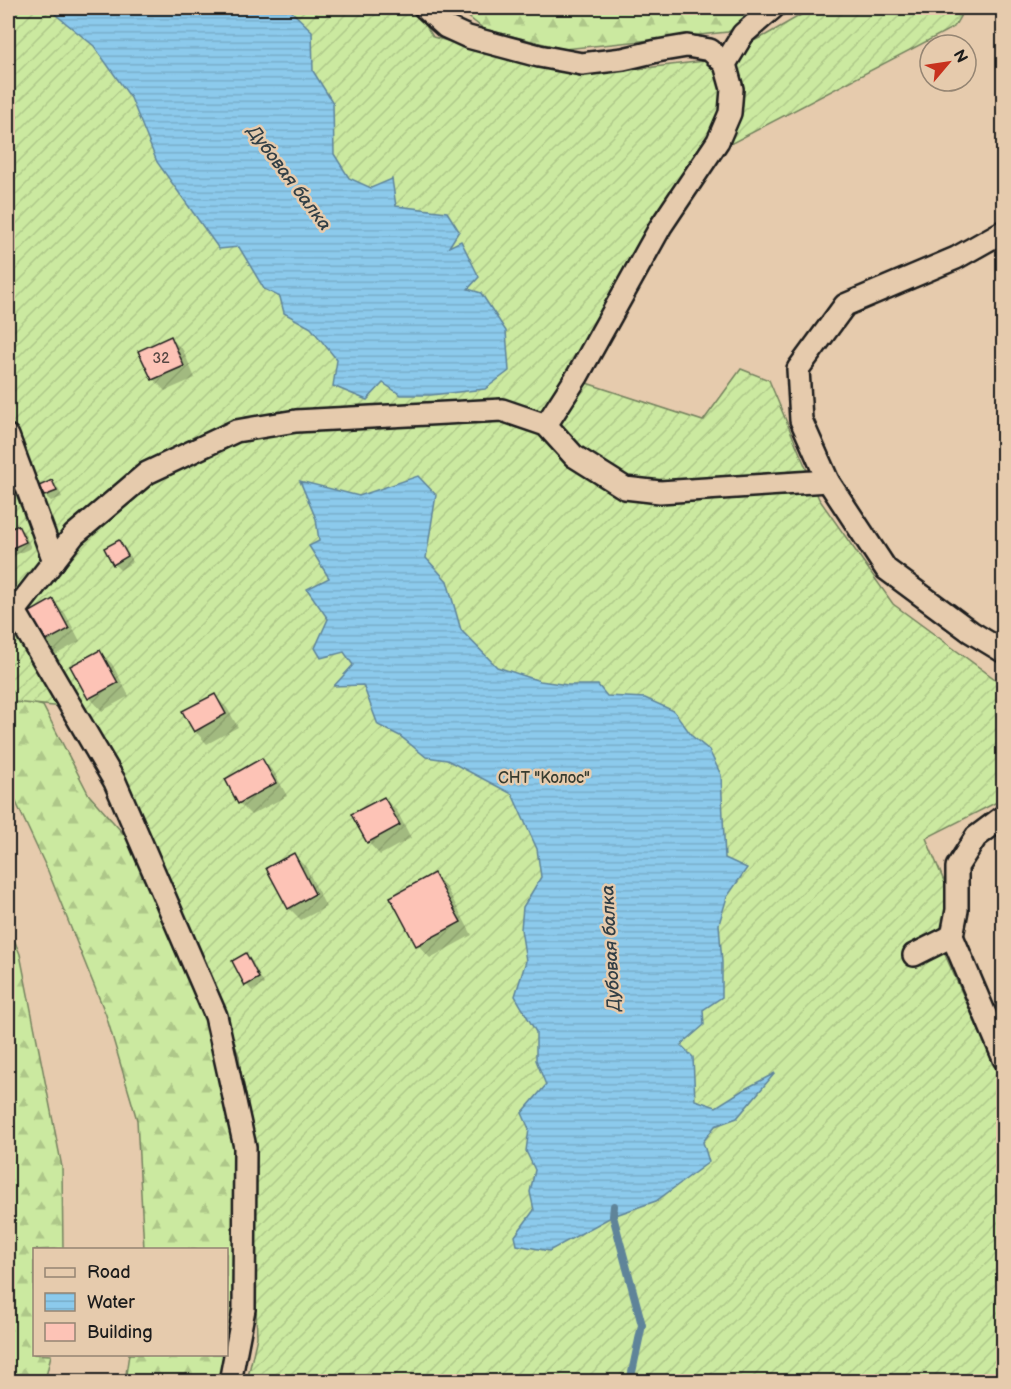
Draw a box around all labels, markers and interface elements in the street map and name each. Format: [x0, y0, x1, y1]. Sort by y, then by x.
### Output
north arrow [918, 33, 978, 93]
text: N [949, 47, 971, 66]
water label: Дубовая балка [242, 120, 335, 235]
house number: 32 [153, 350, 170, 367]
park label: СНТ "Колос" [498, 769, 590, 788]
water label: Дубовая балка [597, 884, 625, 1013]
legend [33, 1248, 228, 1356]
text: Road [87, 1262, 131, 1283]
text: Water [87, 1292, 135, 1313]
text: Building [87, 1322, 153, 1343]

